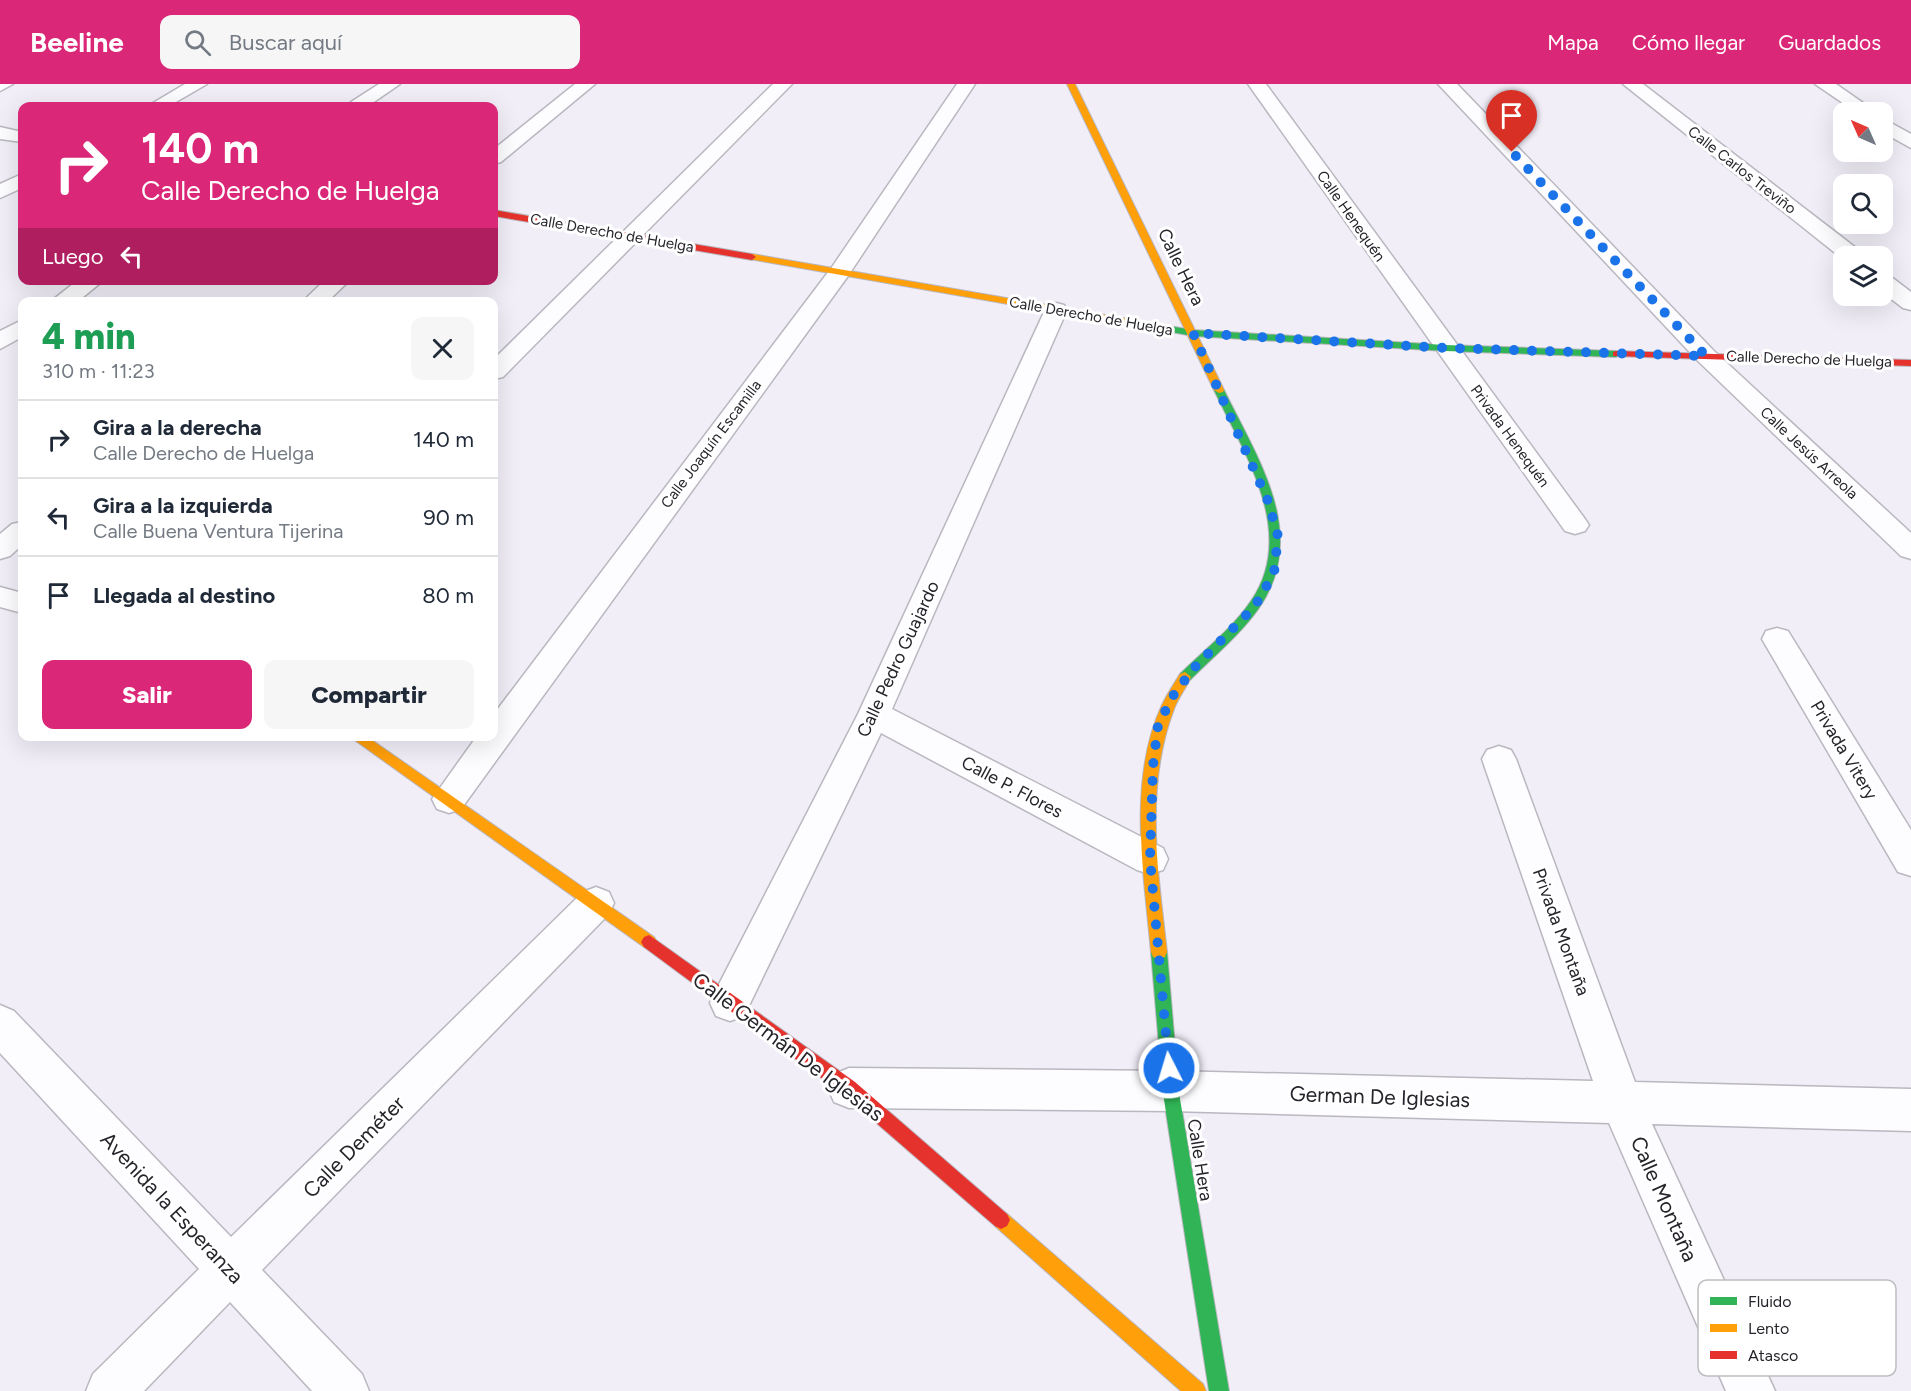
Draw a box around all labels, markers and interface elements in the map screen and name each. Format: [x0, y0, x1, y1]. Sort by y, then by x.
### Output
search box [160, 15, 580, 69]
text: Beeline [30, 25, 124, 59]
icon: search [181, 26, 214, 59]
text: Buscar aquí [229, 29, 342, 56]
text: Mapa [1547, 30, 1599, 55]
text: Cómo llegar [1632, 30, 1745, 55]
text: Guardados [1778, 30, 1881, 55]
pin [1486, 90, 1537, 152]
icon: arrive [1495, 99, 1528, 132]
north arrow [1833, 102, 1893, 162]
map controls [1833, 102, 1893, 306]
street label: Calle Carlos Treviño [1684, 122, 1800, 218]
text: 140 m [141, 123, 259, 174]
icon: right [42, 126, 120, 204]
street label: Calle Henequén [1313, 167, 1389, 265]
text: Calle Derecho de Huelga [141, 174, 440, 207]
button: search [1833, 174, 1893, 234]
street label: Calle Derecho de Huelga [529, 210, 695, 256]
street label: Calle Hera [1153, 225, 1209, 309]
icon: left [115, 240, 148, 273]
text: Luego [42, 243, 103, 270]
button: layers [1833, 246, 1893, 306]
street label: Calle Derecho de Huelga [1008, 293, 1174, 339]
text: 4 min [42, 315, 136, 358]
button: close [411, 317, 474, 380]
street label: Calle Derecho de Huelga [1726, 347, 1892, 371]
text: 310 m · 11:23 [42, 359, 155, 383]
street label: Calle Joaquín Escamilla [657, 376, 765, 512]
street label: Privada Henequén [1467, 381, 1553, 491]
street label: Calle Jesús Arreola [1756, 403, 1862, 503]
text: Gira a la derecha [93, 414, 262, 441]
icon: right [42, 423, 75, 456]
text: 140 m [413, 426, 474, 453]
text: Calle Derecho de Huelga [93, 441, 314, 465]
text: Gira a la izquierda [93, 492, 273, 519]
icon: left [42, 501, 75, 534]
text: 90 m [423, 504, 474, 531]
text: Calle Buena Ventura Tijerina [93, 519, 343, 543]
street label: Calle Pedro Guajardo [852, 577, 944, 741]
icon: arrive [42, 579, 75, 612]
text: Llegada al destino [93, 582, 275, 609]
text: 80 m [422, 582, 474, 609]
button: Salir [42, 660, 252, 729]
button: Compartir [264, 660, 474, 729]
street label: Privada Vitery [1806, 696, 1883, 804]
street label: Calle P. Flores [958, 751, 1066, 823]
street label: Privada Montaña [1528, 865, 1594, 999]
street label: Calle Germán De Iglesias [688, 967, 889, 1126]
position arrow [1137, 1036, 1201, 1100]
street label: German De Iglesias [1289, 1081, 1471, 1112]
street label: Calle Deméter [298, 1091, 410, 1203]
street label: Calle Hera [1183, 1117, 1217, 1203]
street label: Avenida la Esperanza [96, 1127, 249, 1289]
street label: Calle Montaña [1626, 1132, 1703, 1265]
legend [1698, 1280, 1896, 1376]
text: Fluido [1748, 1292, 1792, 1311]
text: Lento [1748, 1319, 1789, 1338]
text: Atasco [1748, 1346, 1798, 1365]

